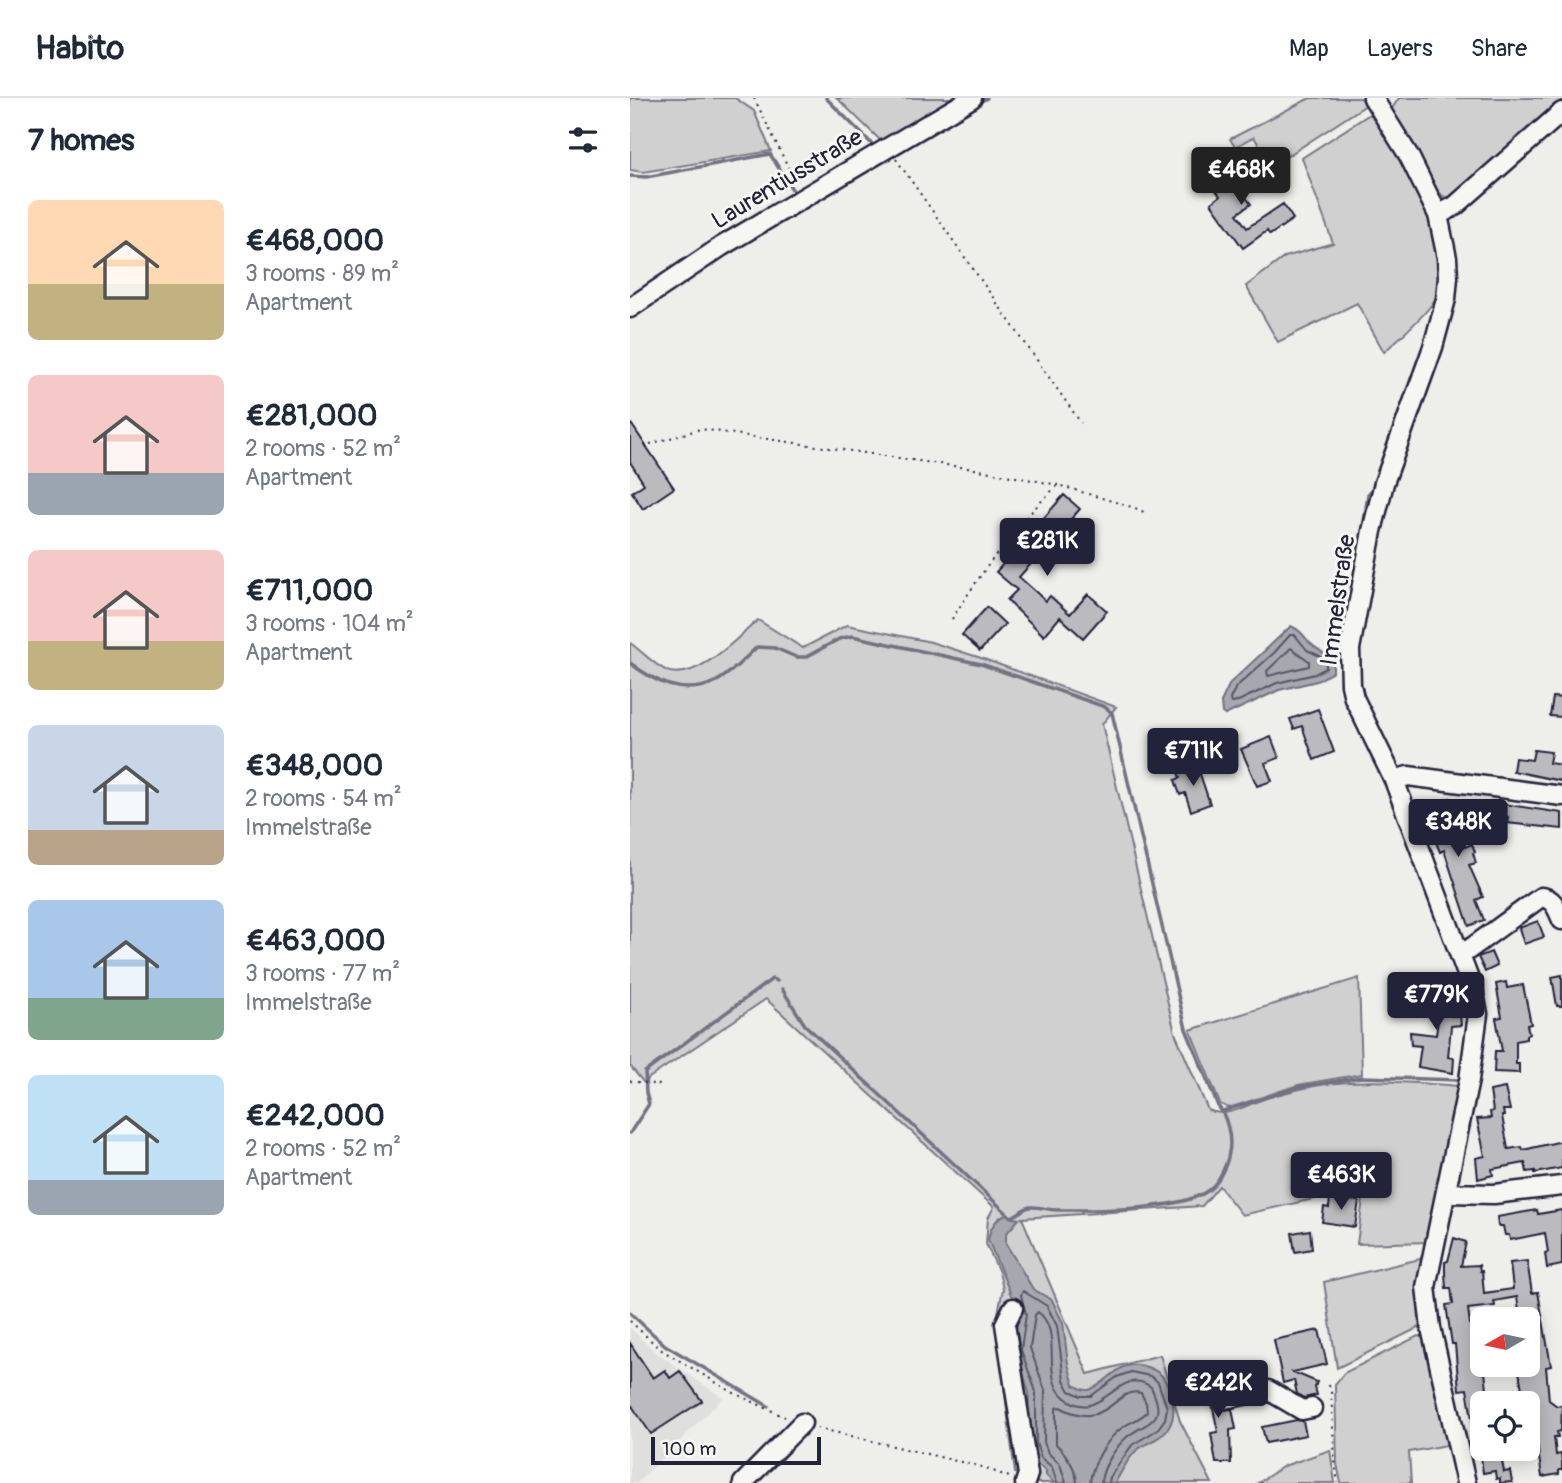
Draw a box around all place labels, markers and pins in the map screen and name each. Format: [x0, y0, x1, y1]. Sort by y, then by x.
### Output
pin: €468K [1192, 148, 1290, 207]
pin: €281K [998, 518, 1096, 578]
pin: €711K [1144, 728, 1242, 788]
pin: €348K [1409, 800, 1507, 859]
pin: €779K [1387, 972, 1485, 1032]
pin: €463K [1292, 1152, 1390, 1212]
pin: €242K [1169, 1360, 1267, 1420]

